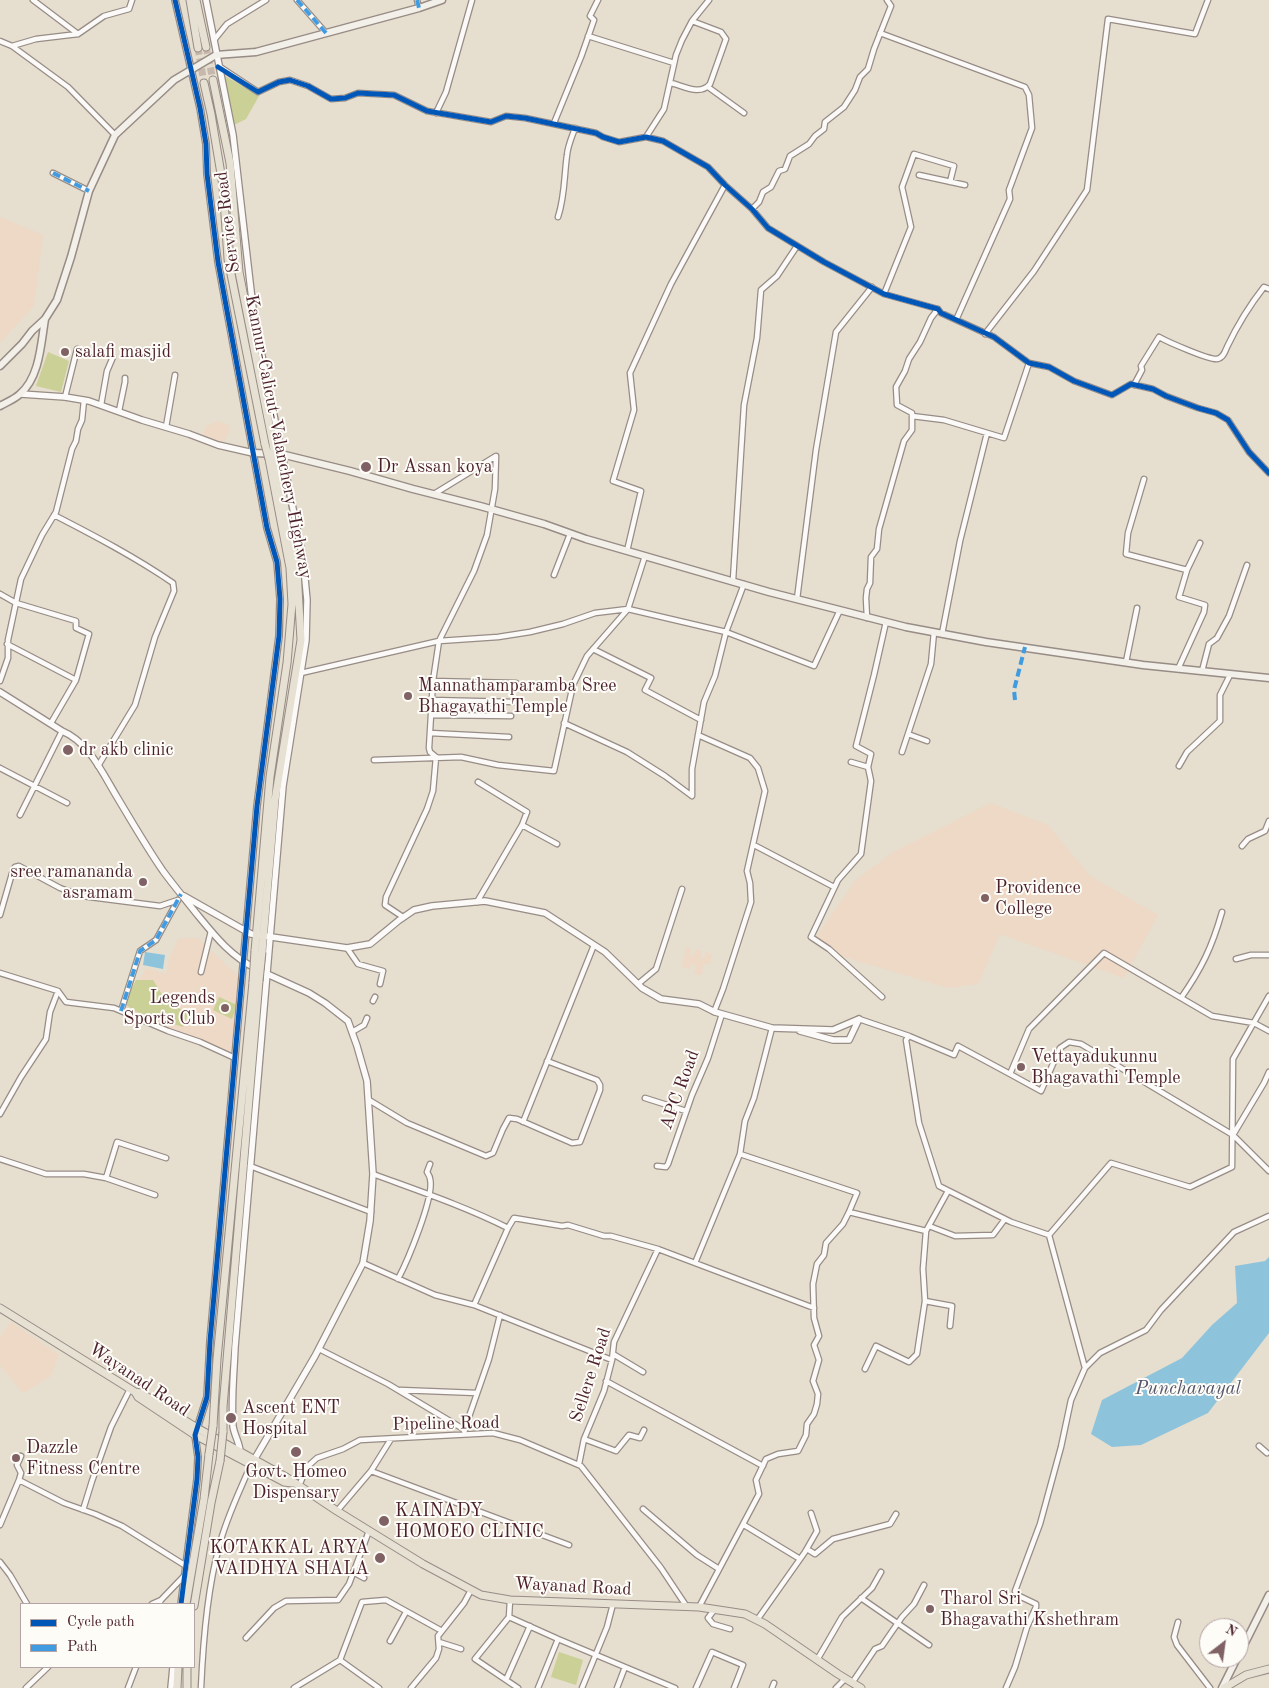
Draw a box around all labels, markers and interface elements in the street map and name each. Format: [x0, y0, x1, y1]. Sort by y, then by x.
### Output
street label: Service Road [211, 170, 245, 274]
street label: Kannur-Calicut-Valanchery Highway [240, 293, 316, 581]
place label: salafi masjid [75, 341, 171, 363]
marker: salafi masjid [59, 346, 71, 358]
place label: Dr Assan koya [377, 456, 493, 478]
marker: Dr Assan koya [359, 460, 373, 474]
place label: Mannathamparamba Sree Bhagavathi Temple [418, 675, 617, 718]
marker: Mannathamparamba Sree Bhagavathi Temple [402, 690, 414, 702]
place label: dr akb clinic [79, 739, 173, 761]
marker: dr akb clinic [61, 743, 75, 757]
place label: sree ramananda asramam [10, 861, 133, 904]
marker: sree ramananda asramam [137, 876, 149, 888]
place label: Providence College [995, 877, 1081, 920]
marker: Providence College [979, 892, 991, 904]
place label: Legends Sports Club [123, 987, 215, 1030]
marker: Legends Sports Club [219, 1002, 231, 1014]
place label: Vettayadukunnu Bhagavathi Temple [1031, 1046, 1181, 1088]
street label: APC Road [656, 1047, 704, 1133]
marker: Vettayadukunnu Bhagavathi Temple [1015, 1061, 1027, 1073]
street label: Sellere Road [566, 1325, 616, 1425]
street label: Wayanad Road [84, 1338, 194, 1422]
water label: Punchavayal [1135, 1378, 1241, 1400]
place label: Ascent ENT Hospital [242, 1397, 340, 1440]
marker: Ascent ENT Hospital [224, 1411, 238, 1425]
street label: Pipeline Road [392, 1412, 500, 1436]
place label: Dazzle Fitness Centre [26, 1437, 140, 1480]
marker: Govt. Homeo Dispensary [289, 1445, 303, 1459]
marker: Dazzle Fitness Centre [10, 1452, 22, 1464]
place label: Govt. Homeo Dispensary [245, 1461, 347, 1504]
place label: KAINADY HOMOEO CLINIC [395, 1500, 544, 1542]
marker: KAINADY HOMOEO CLINIC [377, 1514, 391, 1528]
place label: KOTAKKAL ARYA VAIDHYA SHALA [210, 1537, 369, 1580]
marker: KOTAKKAL ARYA VAIDHYA SHALA [373, 1551, 387, 1565]
street label: Wayanad Road [514, 1573, 632, 1601]
place label: Tharol Sri Bhagavathi Kshethram [940, 1588, 1119, 1630]
legend [20, 1603, 195, 1668]
marker: Tharol Sri Bhagavathi Kshethram [924, 1603, 936, 1615]
text: Cycle path [67, 1615, 135, 1630]
north arrow [1199, 1618, 1249, 1668]
text: N [1223, 1622, 1239, 1640]
text: Path [67, 1640, 97, 1655]

